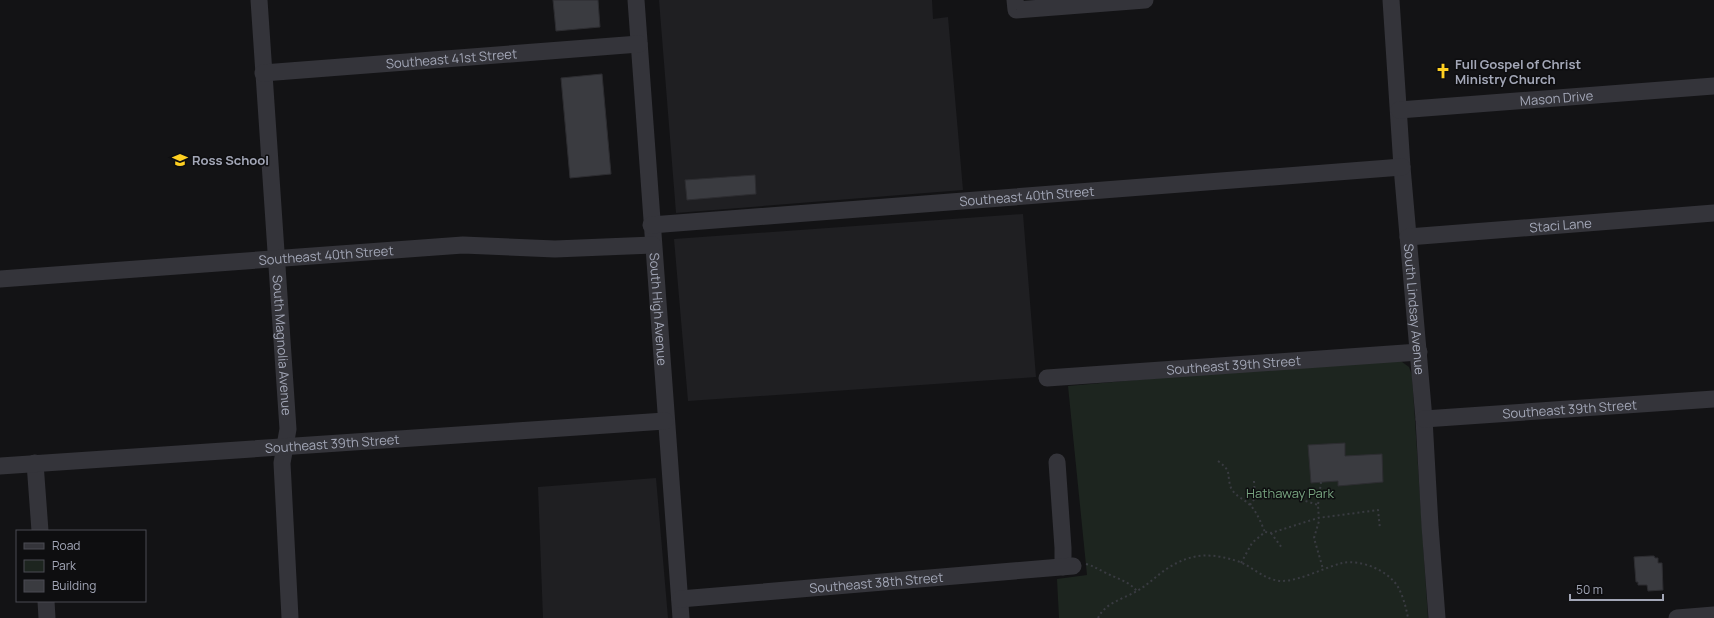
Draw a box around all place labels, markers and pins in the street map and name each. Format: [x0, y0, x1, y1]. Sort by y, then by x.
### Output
place label: Full Gospel of Christ Ministry Church [1455, 55, 1581, 88]
church icon: Full Gospel of Christ Ministry Church [1434, 62, 1452, 80]
school or university icon: Ross School [171, 151, 189, 169]
place label: Ross School [192, 151, 269, 169]

